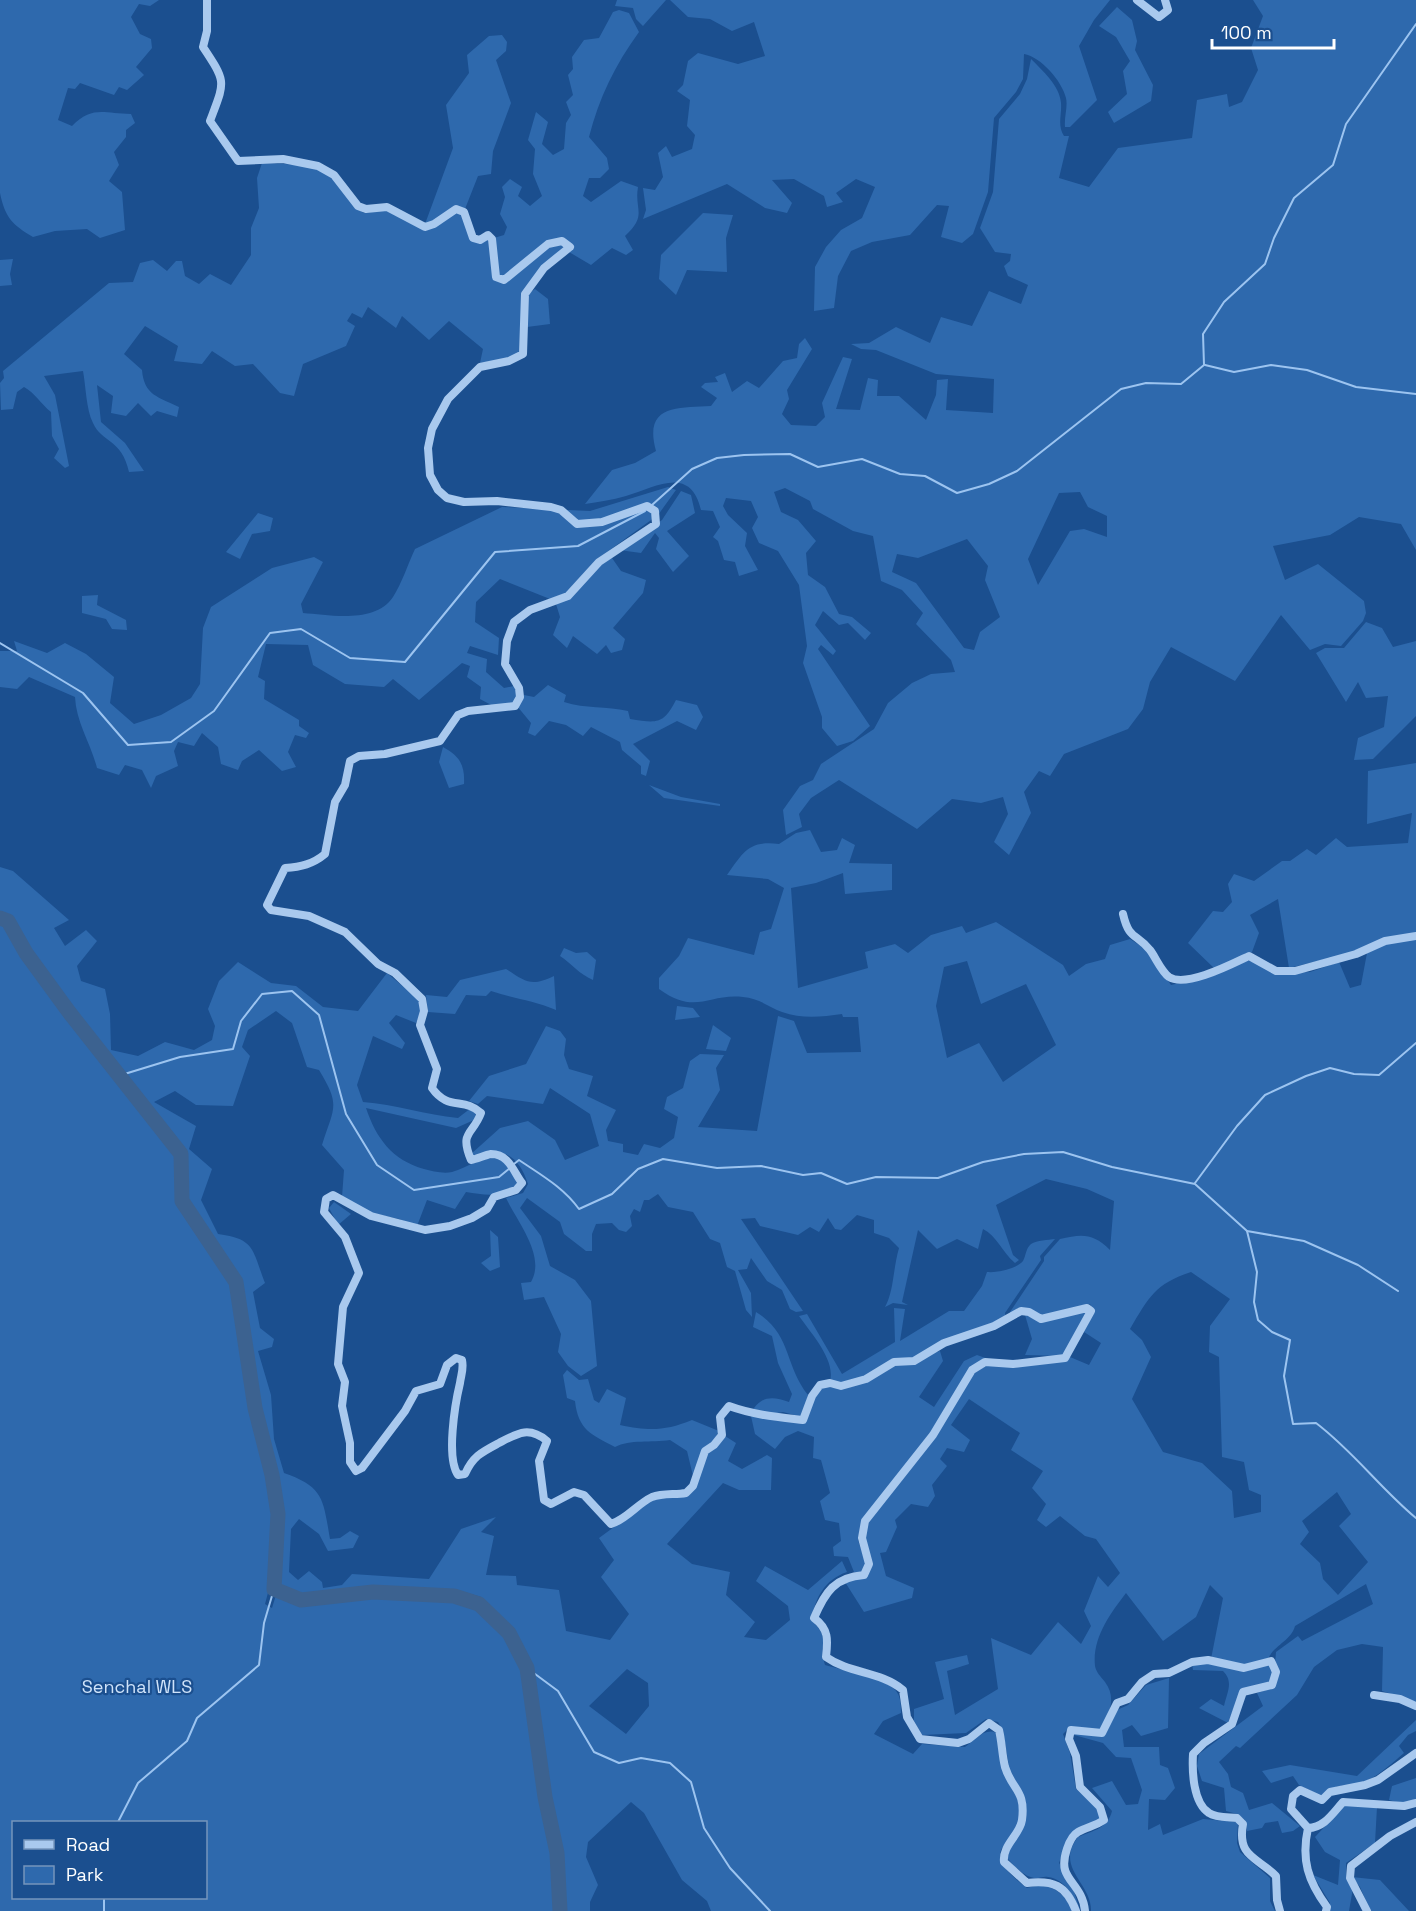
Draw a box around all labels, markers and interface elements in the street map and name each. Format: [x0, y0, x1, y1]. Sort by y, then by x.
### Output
scale bar [1212, 12, 1334, 50]
text: 100 m [1221, 21, 1272, 44]
park label: Senchal WLS [82, 1675, 192, 1698]
legend [12, 1821, 207, 1899]
text: Road [66, 1833, 110, 1856]
text: Park [66, 1863, 104, 1886]

